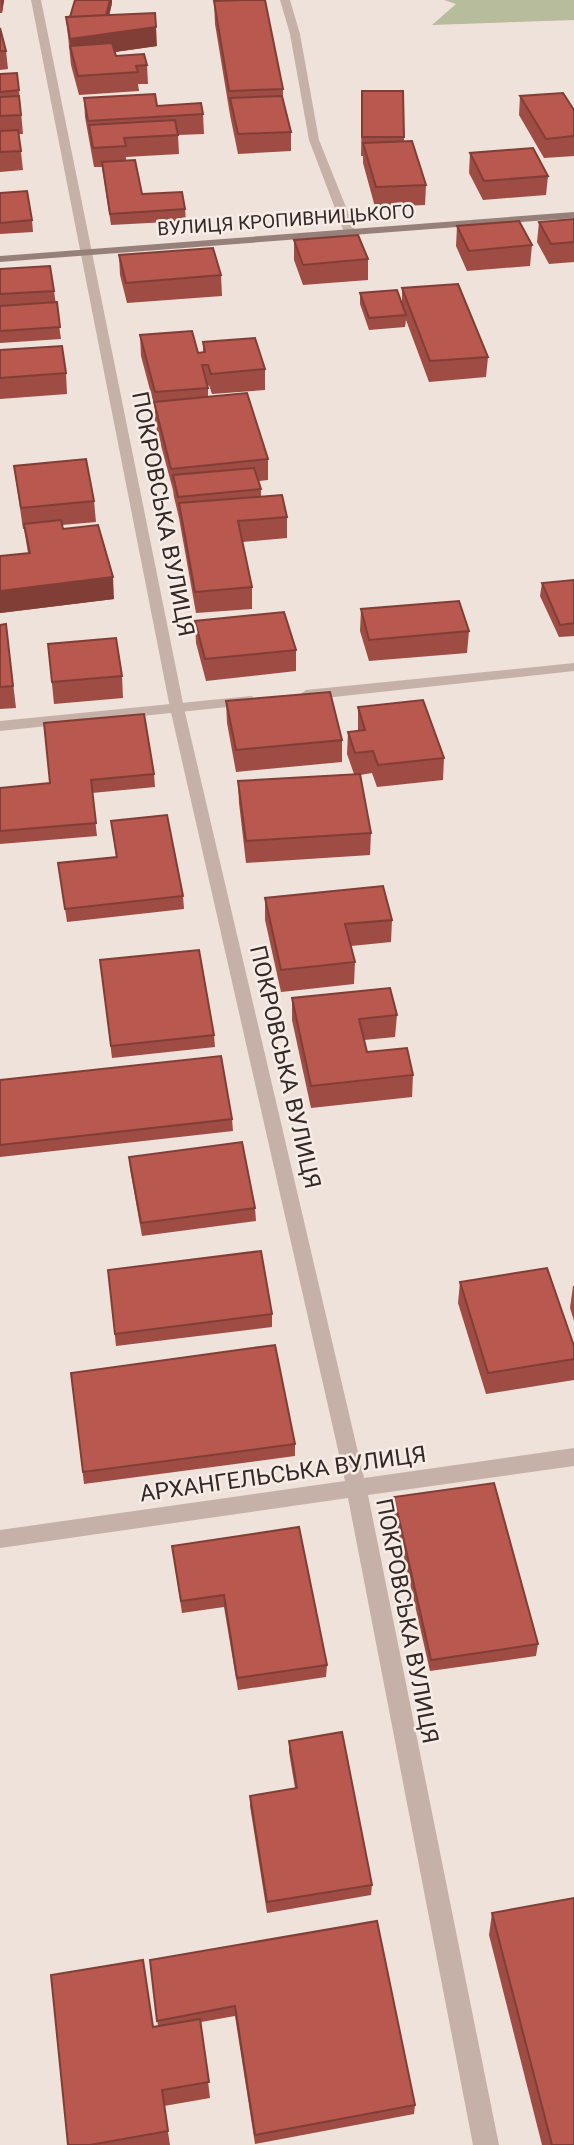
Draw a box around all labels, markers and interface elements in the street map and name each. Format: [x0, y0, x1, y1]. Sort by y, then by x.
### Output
street label: ВУЛИЦЯ КРОПИВНИЦЬКОГО [156, 200, 416, 240]
street label: ПОКРОВСЬКА ВУЛИЦЯ [126, 389, 200, 639]
street label: ПОКРОВСЬКА ВУЛИЦЯ [244, 943, 326, 1191]
street label: АРХАНГЕЛЬСЬКА ВУЛИЦЯ [138, 1441, 428, 1507]
street label: ПОКРОВСЬКА ВУЛИЦЯ [370, 1496, 444, 1746]

